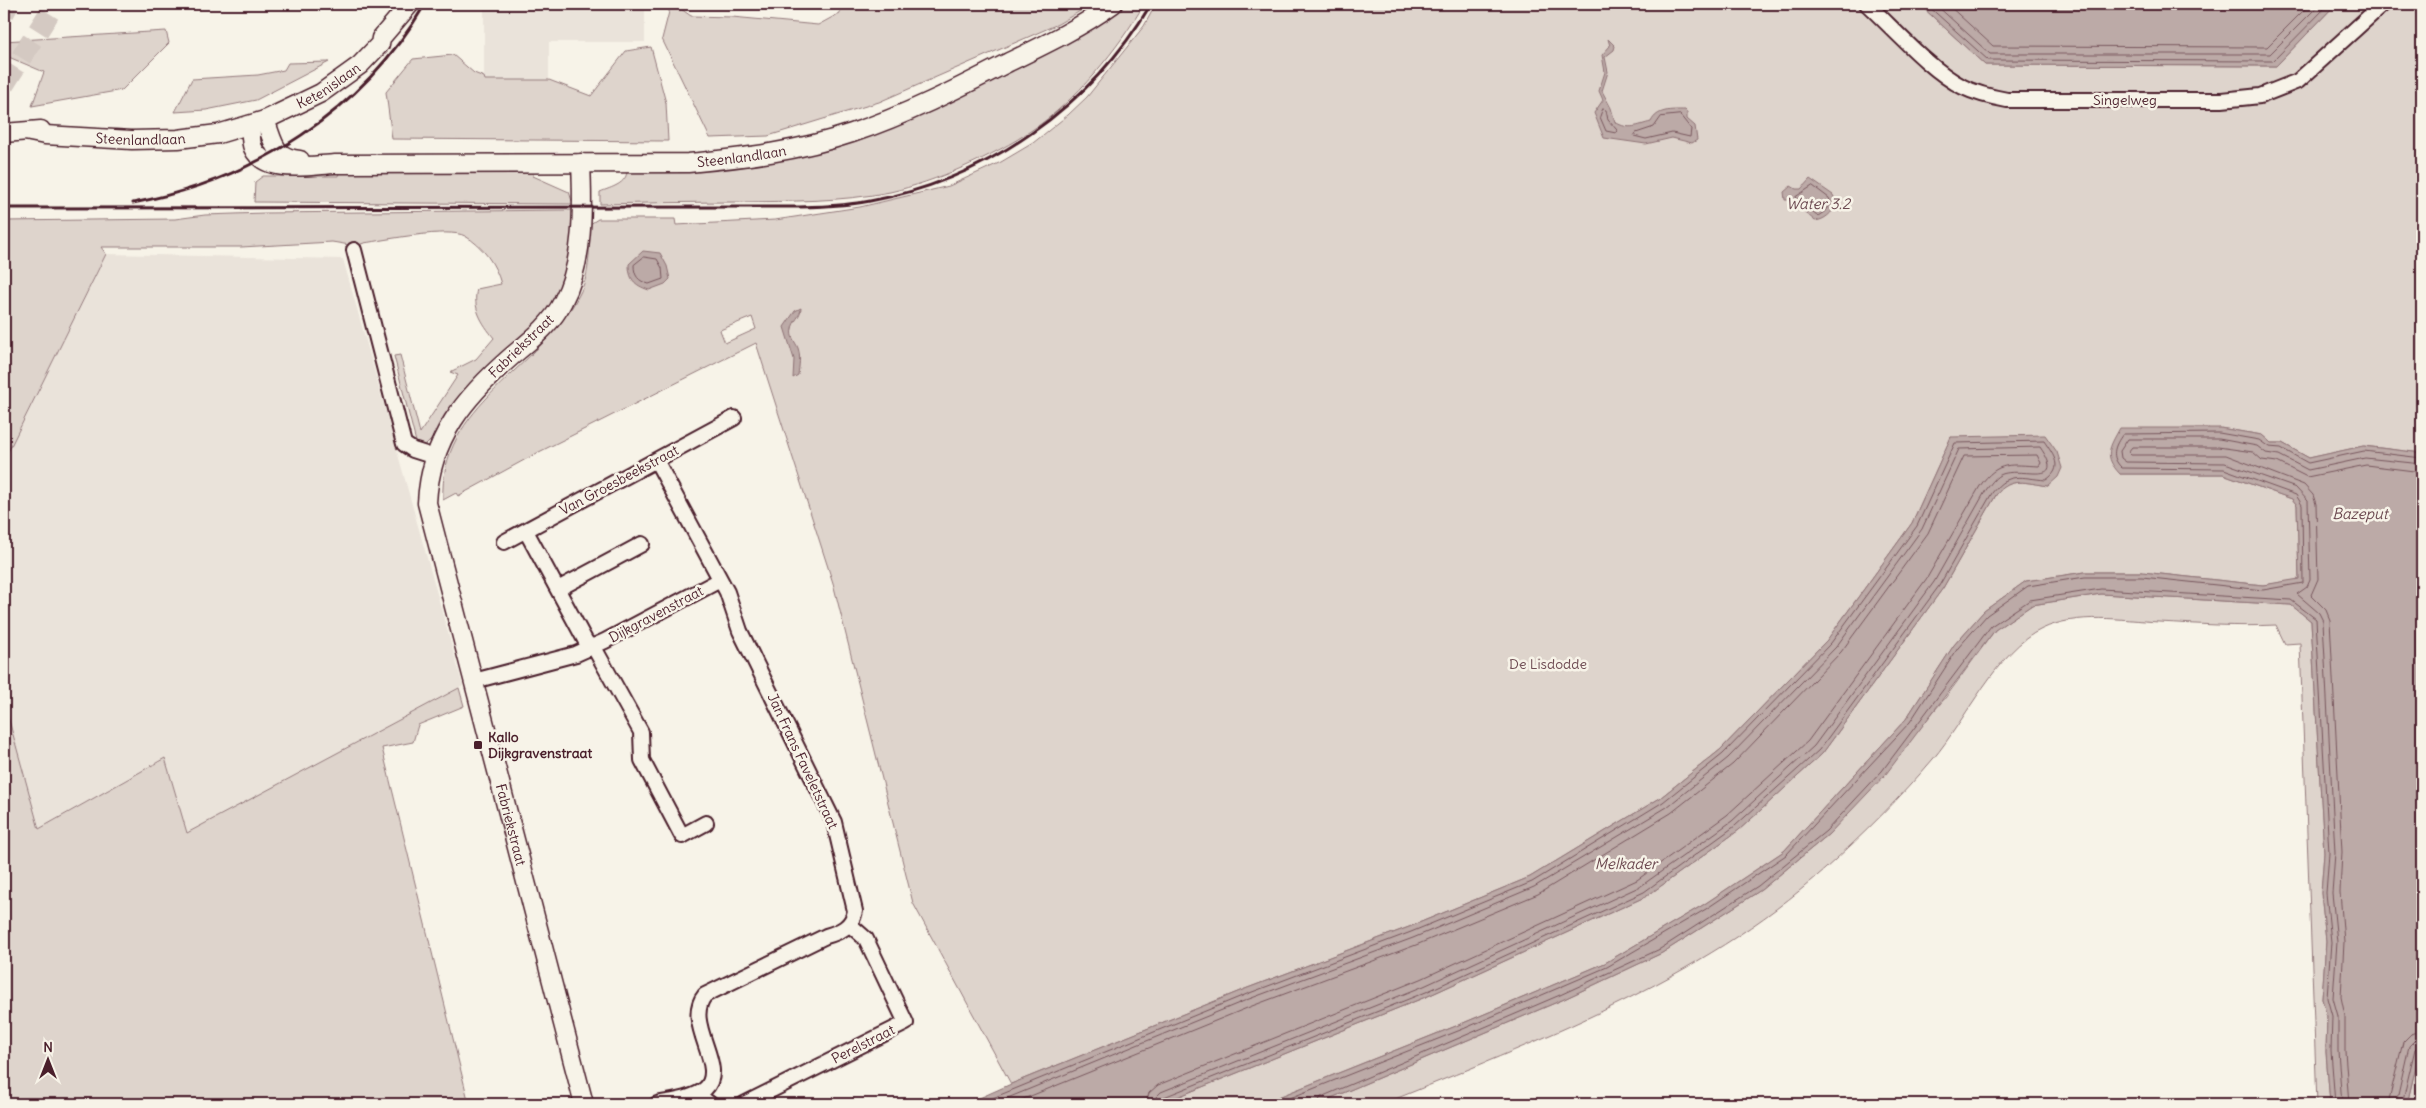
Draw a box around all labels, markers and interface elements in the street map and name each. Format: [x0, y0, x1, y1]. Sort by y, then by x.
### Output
street label: Ketenislaan [293, 59, 364, 113]
street label: Singelweg [2093, 91, 2157, 109]
street label: Steenlandlaan [95, 129, 187, 149]
street label: Steenlandlaan [696, 141, 788, 171]
water label: Water 3.2 [1786, 194, 1852, 213]
street label: Fabriekstraat [485, 310, 558, 382]
street label: Van Groesbeekstraat [556, 441, 682, 519]
water label: Bazeput [2332, 504, 2390, 523]
street label: Dijkgravenstraat [606, 581, 707, 646]
park label: De Lisdodde [1509, 655, 1587, 673]
street label: Jan Frans Faveletstraat [764, 690, 842, 832]
place label: Kallo Dijkgravenstraat [488, 728, 593, 762]
marker: Kallo Dijkgravenstraat [472, 739, 484, 751]
street label: Fabriekstraat [492, 782, 530, 868]
water label: Melkader [1595, 854, 1659, 873]
street label: Perelstraat [828, 1020, 898, 1068]
north arrow [22, 1036, 72, 1086]
text: N [43, 1038, 53, 1056]

